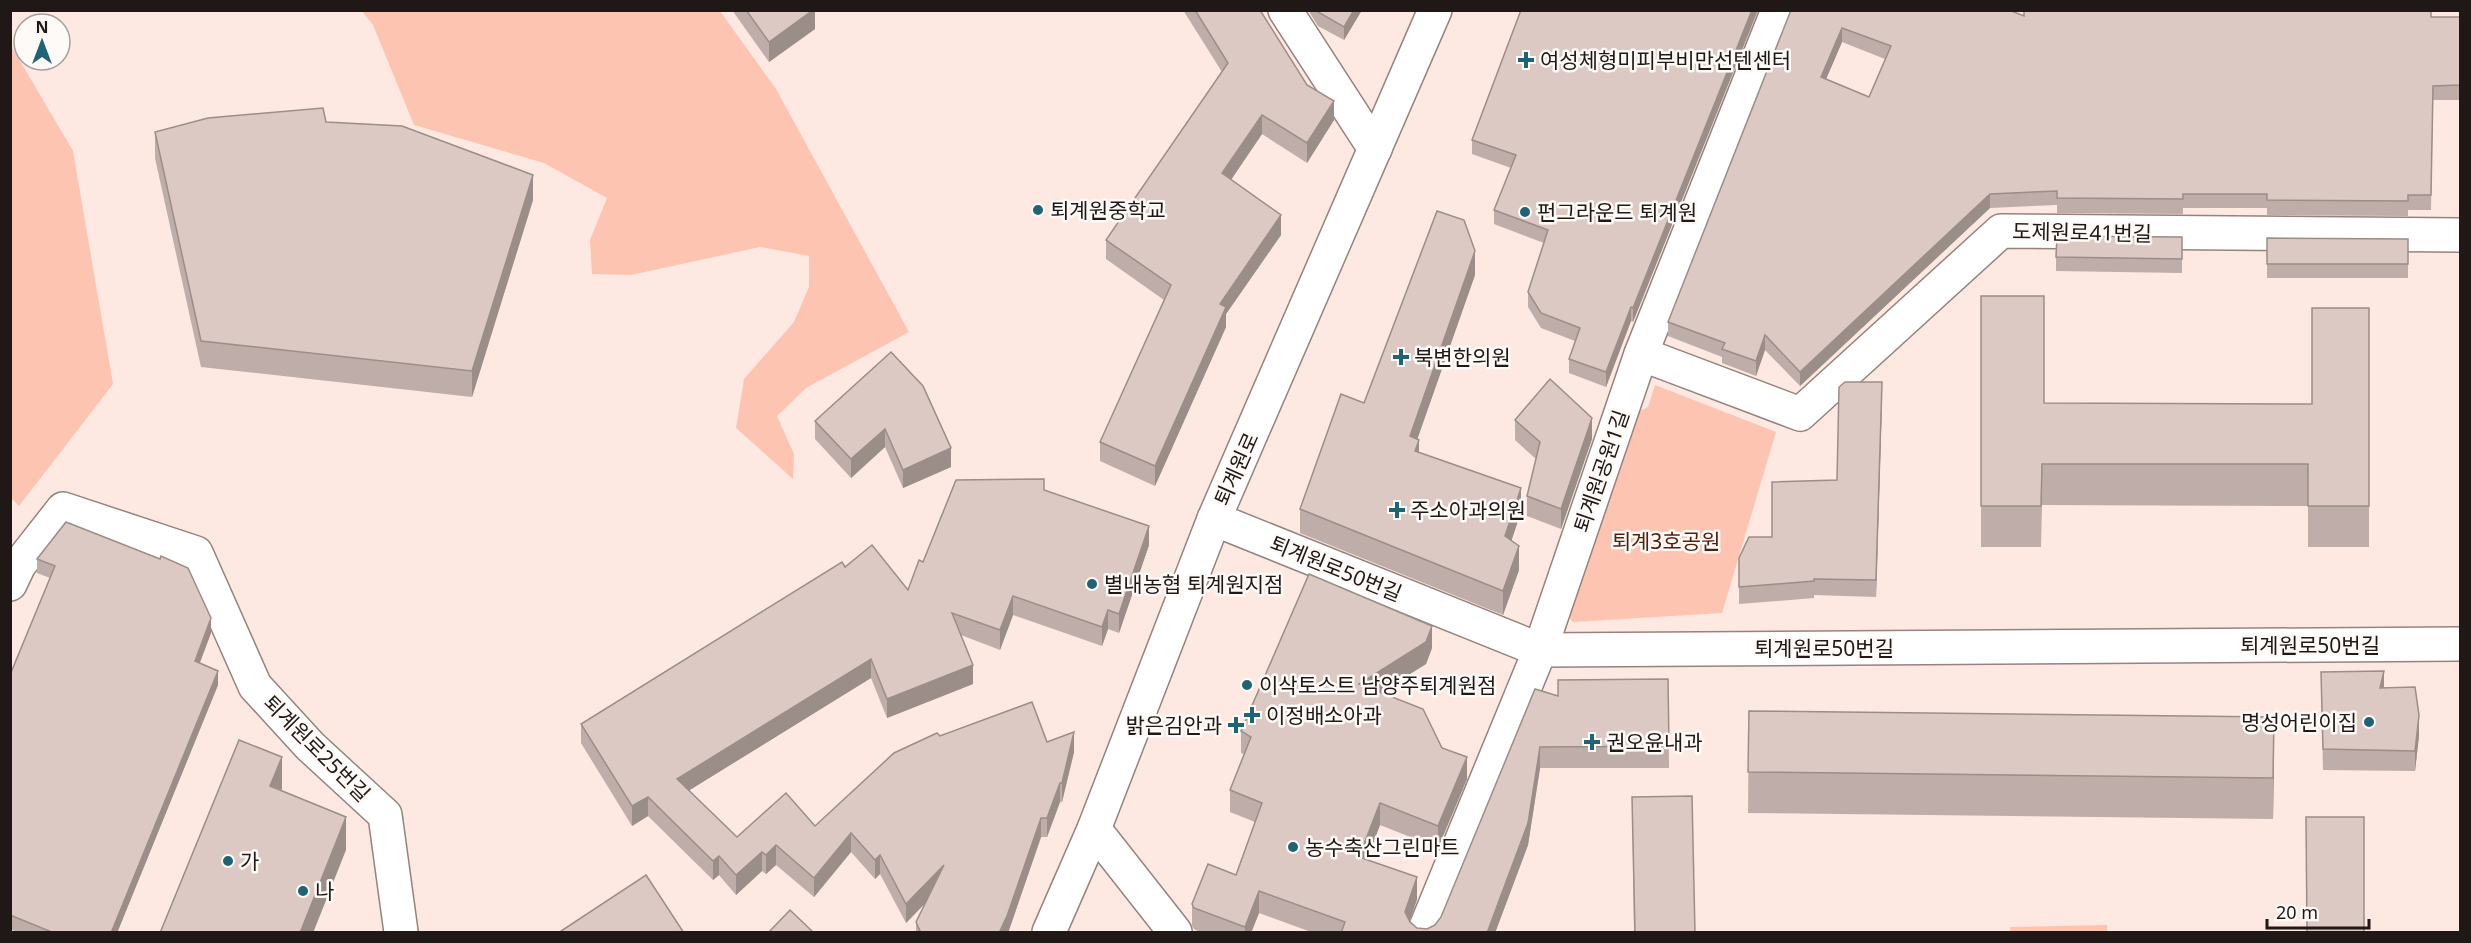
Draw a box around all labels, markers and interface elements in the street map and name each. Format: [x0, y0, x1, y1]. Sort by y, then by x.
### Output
north arrow [12, 12, 72, 72]
text: N [35, 16, 49, 38]
place label: 여성체형미피부비만선텐센터 [1540, 46, 1791, 74]
marker: 여성체형미피부비만선텐센터 [1517, 51, 1535, 69]
place label: 퇴계원중학교 [1050, 196, 1166, 224]
place label: 펀그라운드 퇴계원 [1537, 198, 1697, 226]
marker: 퇴계원중학교 [1031, 203, 1045, 217]
marker: 펀그라운드 퇴계원 [1518, 205, 1532, 219]
street label: 도제원로41번길 [2012, 217, 2152, 247]
place label: 북변한의원 [1414, 343, 1511, 371]
marker: 북변한의원 [1392, 348, 1410, 366]
street label: 퇴계원공원1길 [1567, 406, 1635, 536]
street label: 퇴계원로 [1207, 428, 1265, 510]
place label: 주소아과의원 [1410, 496, 1526, 524]
marker: 주소아과의원 [1388, 501, 1406, 519]
park label: 퇴계3호공원 [1612, 527, 1720, 555]
street label: 퇴계원로50번길 [1266, 529, 1406, 607]
place label: 별내농협 퇴계원지점 [1104, 570, 1283, 598]
marker: 별내농협 퇴계원지점 [1085, 577, 1099, 591]
street label: 퇴계원로50번길 [2240, 631, 2380, 659]
street label: 퇴계원로50번길 [1754, 634, 1894, 662]
place label: 이삭토스트 남양주퇴계원점 [1259, 671, 1496, 699]
marker: 이삭토스트 남양주퇴계원점 [1240, 678, 1254, 692]
street label: 퇴계원로25번길 [258, 689, 376, 807]
place label: 이정배소아과 [1266, 701, 1382, 729]
marker: 이정배소아과 [1243, 706, 1261, 724]
place label: 명성어린이집 [2241, 708, 2357, 736]
place label: 밝은김안과 [1125, 711, 1222, 739]
marker: 명성어린이집 [2362, 715, 2376, 729]
marker: 밝은김안과 [1227, 716, 1245, 734]
place label: 권오윤내과 [1606, 728, 1703, 756]
marker: 권오윤내과 [1583, 733, 1601, 751]
place label: 농수축산그린마트 [1305, 833, 1460, 861]
marker: 농수축산그린마트 [1286, 840, 1300, 854]
place label: 가 [240, 847, 259, 875]
marker: 가 [221, 854, 235, 868]
place label: 나 [315, 877, 334, 905]
marker: 나 [296, 884, 310, 898]
scale bar [2267, 892, 2369, 930]
text: 20 m [2276, 900, 2318, 924]

